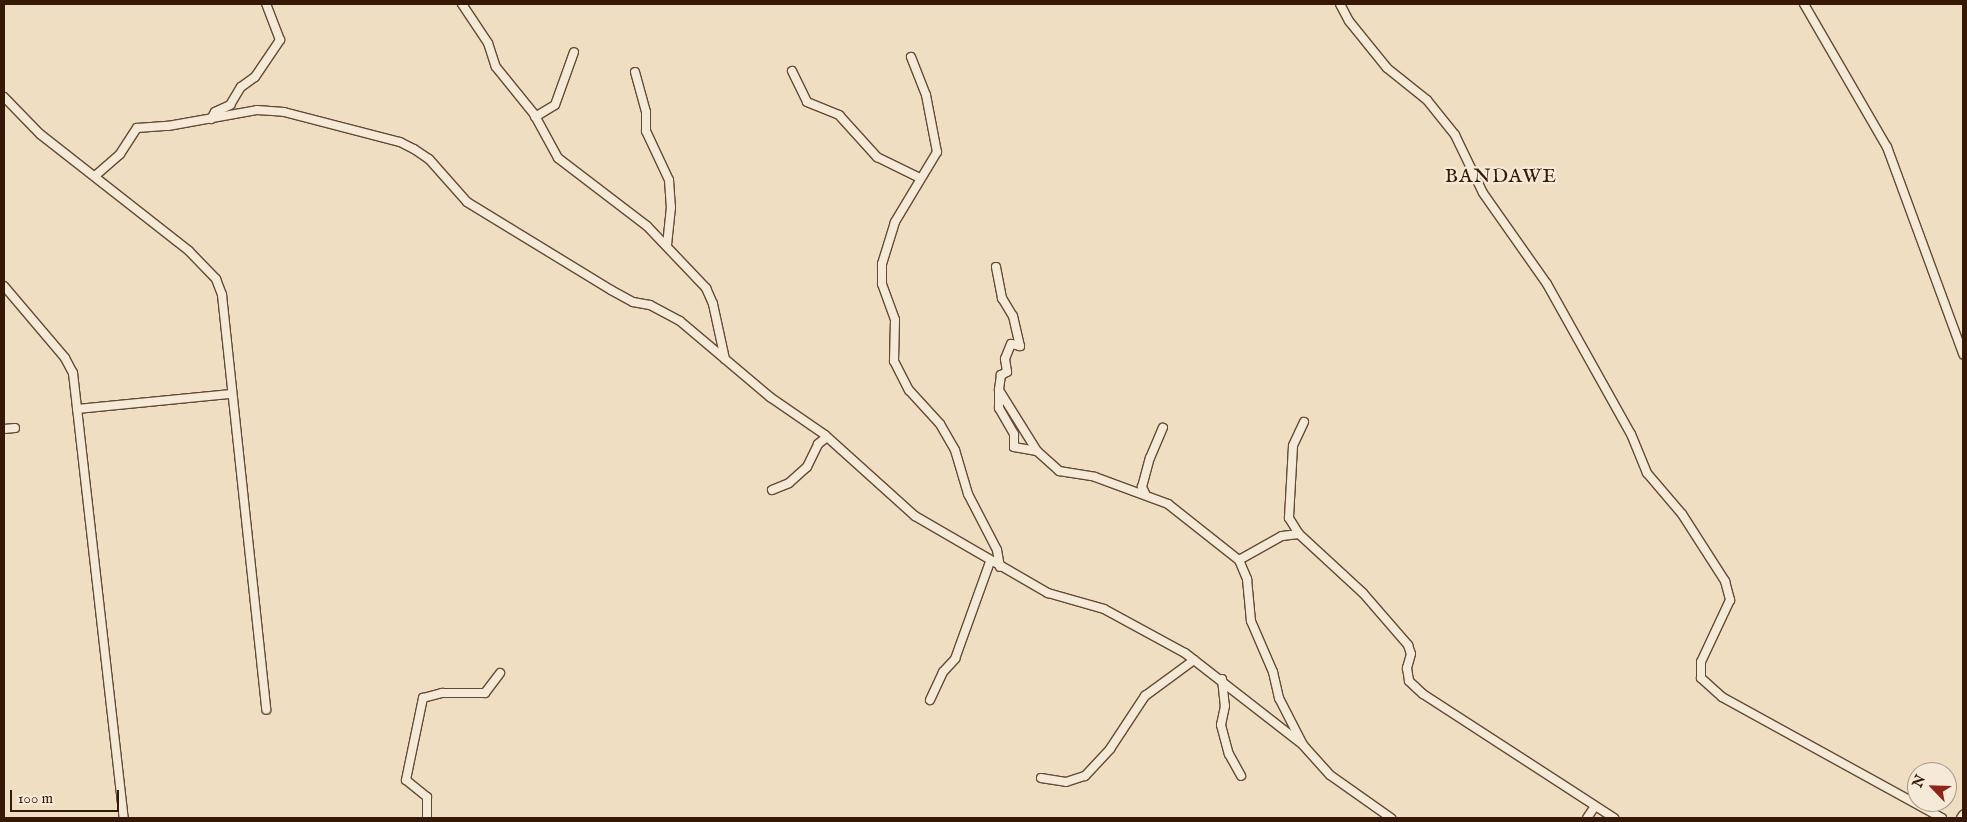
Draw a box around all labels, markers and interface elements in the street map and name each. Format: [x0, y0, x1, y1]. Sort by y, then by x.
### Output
district label: BANDAWE [1444, 164, 1558, 188]
north arrow [1907, 762, 1957, 812]
text: N [1909, 772, 1930, 791]
scale bar [12, 780, 121, 812]
text: 100 m [18, 789, 53, 808]

